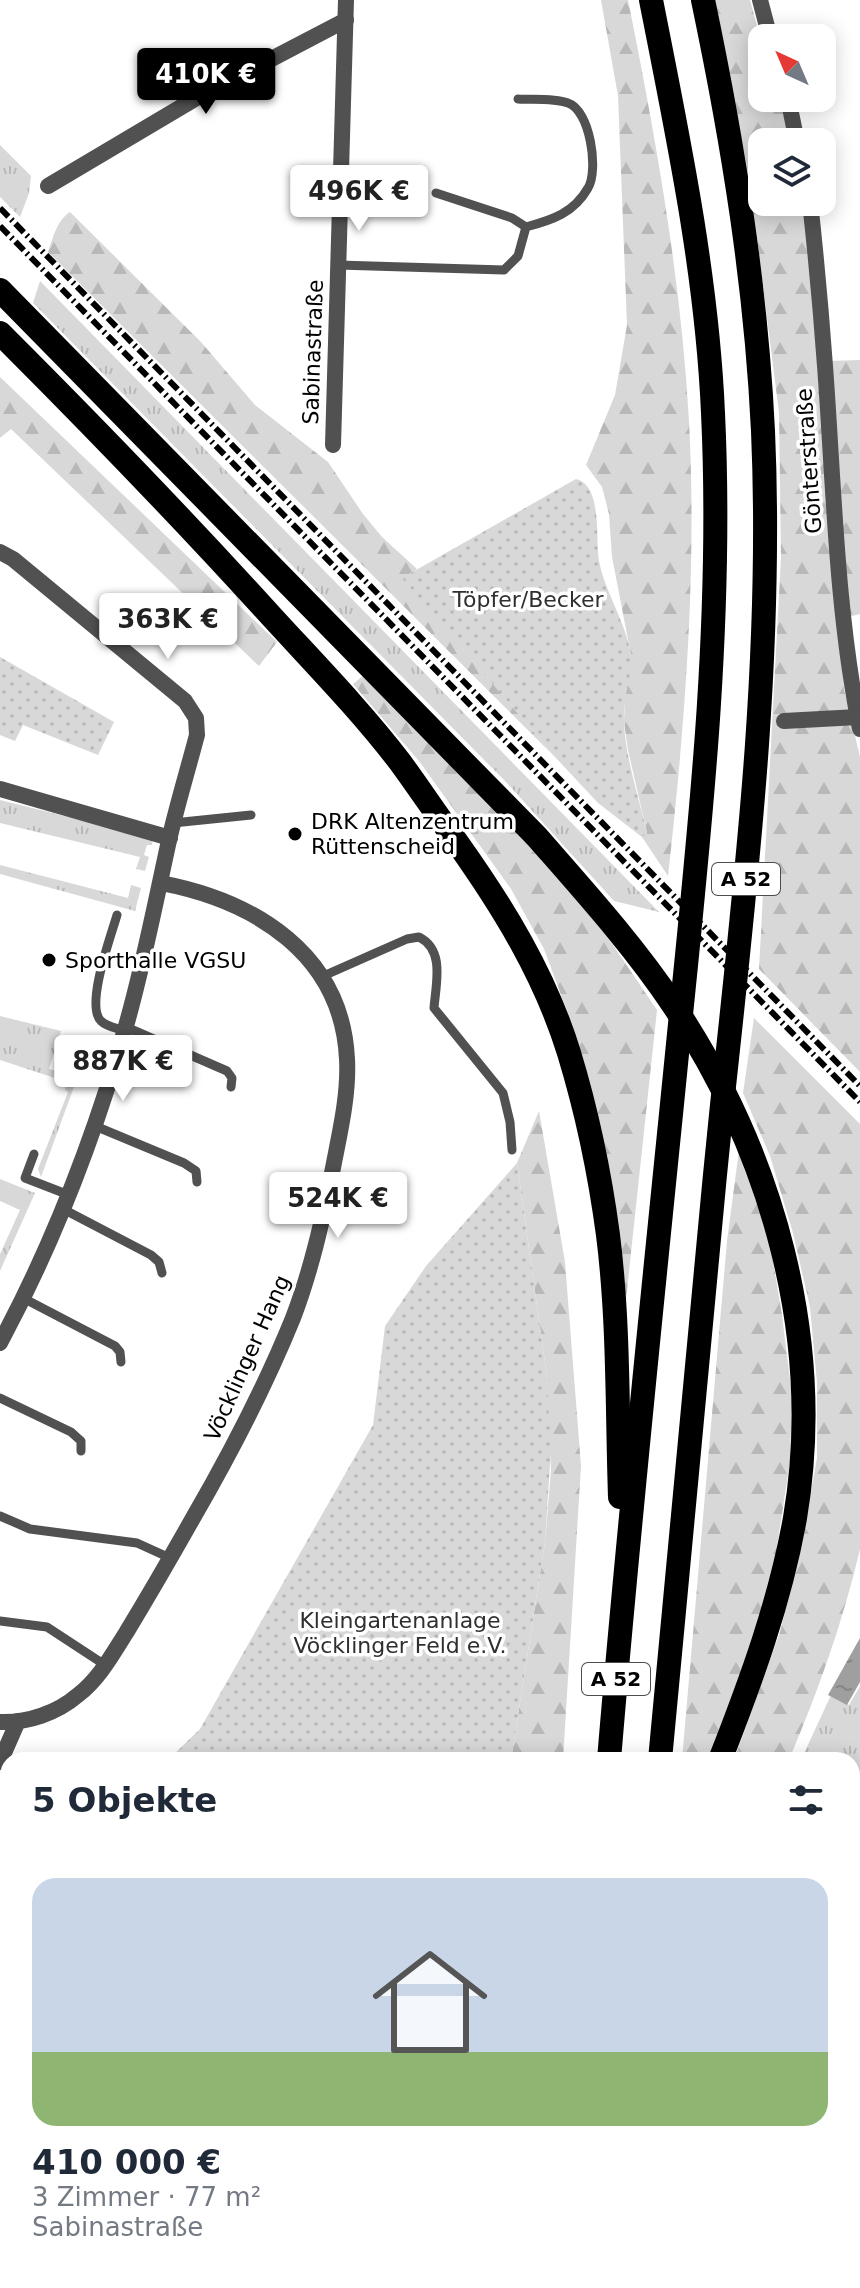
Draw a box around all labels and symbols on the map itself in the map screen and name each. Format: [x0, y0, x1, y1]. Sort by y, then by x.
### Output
north arrow [748, 24, 836, 112]
pin: 410K € [141, 48, 271, 116]
pin: 496K € [294, 165, 424, 233]
street label: Sabinastraße [298, 279, 328, 425]
street label: Gönterstraße [791, 387, 827, 535]
park label: Töpfer/Becker [452, 587, 604, 612]
pin: 363K € [103, 593, 233, 661]
place label: DRK Altenzentrum Rüttenscheid [311, 809, 514, 859]
marker: DRK Altenzentrum Rüttenscheid [286, 825, 304, 843]
road number: A 52 [712, 863, 780, 895]
place label: Sporthalle VGSU [65, 948, 246, 973]
marker: Sporthalle VGSU [40, 951, 58, 969]
pin: 887K € [58, 1035, 188, 1103]
pin: 524K € [273, 1172, 403, 1240]
street label: Vöcklinger Hang [199, 1271, 295, 1445]
park label: Kleingartenanlage Vöcklinger Feld e.V. [293, 1608, 507, 1658]
road number: A 52 [582, 1663, 650, 1695]

